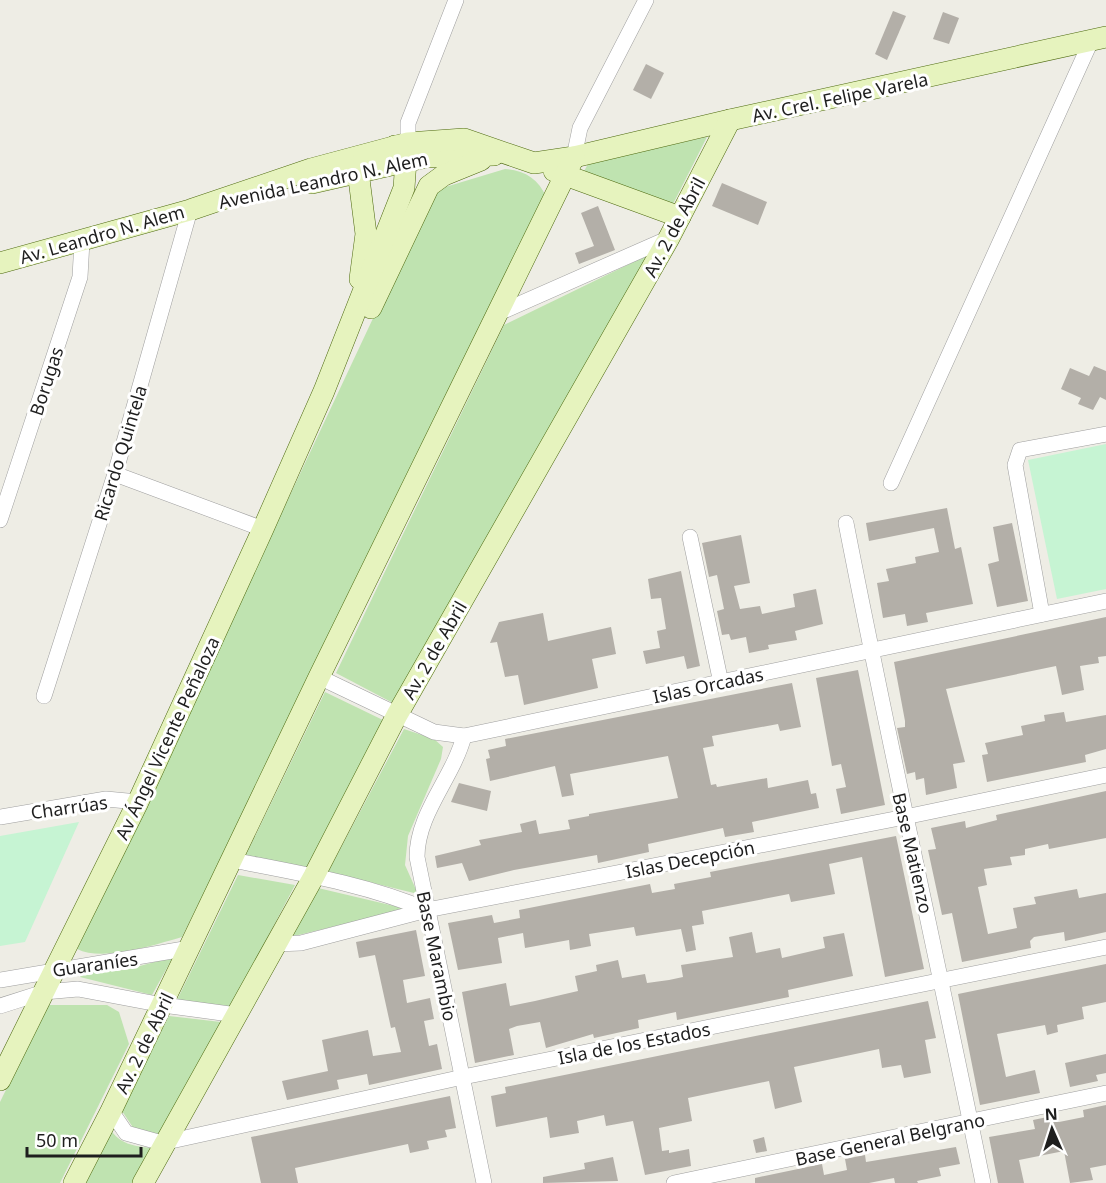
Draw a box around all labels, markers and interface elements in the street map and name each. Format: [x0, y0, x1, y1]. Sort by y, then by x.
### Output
street label: Av. Crel. Felipe Varela [750, 67, 930, 127]
street label: Avenida Leandro N. Alem [216, 146, 430, 214]
street label: Av. 2 de Abril [638, 173, 710, 281]
street label: Av. Leandro N. Alem [17, 199, 187, 269]
street label: Borugas [24, 344, 68, 418]
street label: Ricardo Quintela [88, 382, 152, 524]
street label: Av. 2 de Abril [396, 597, 472, 703]
street label: Av Ángel Vicente Peñaloza [109, 633, 225, 843]
street label: Islas Orcadas [651, 662, 765, 708]
street label: Charrúas [29, 790, 109, 824]
street label: Base Matienzo [887, 790, 939, 916]
street label: Islas Decepción [623, 835, 757, 883]
street label: Base Marambio [412, 889, 462, 1023]
street label: Guaraníes [51, 946, 139, 982]
street label: Av. 2 de Abril [109, 988, 179, 1098]
street label: Isla de los Estados [556, 1016, 712, 1070]
north arrow [1022, 1099, 1082, 1159]
text: N [1044, 1103, 1058, 1125]
street label: Base General Belgrano [793, 1107, 987, 1171]
scale bar [27, 1120, 141, 1158]
text: 50 m [36, 1128, 78, 1152]

